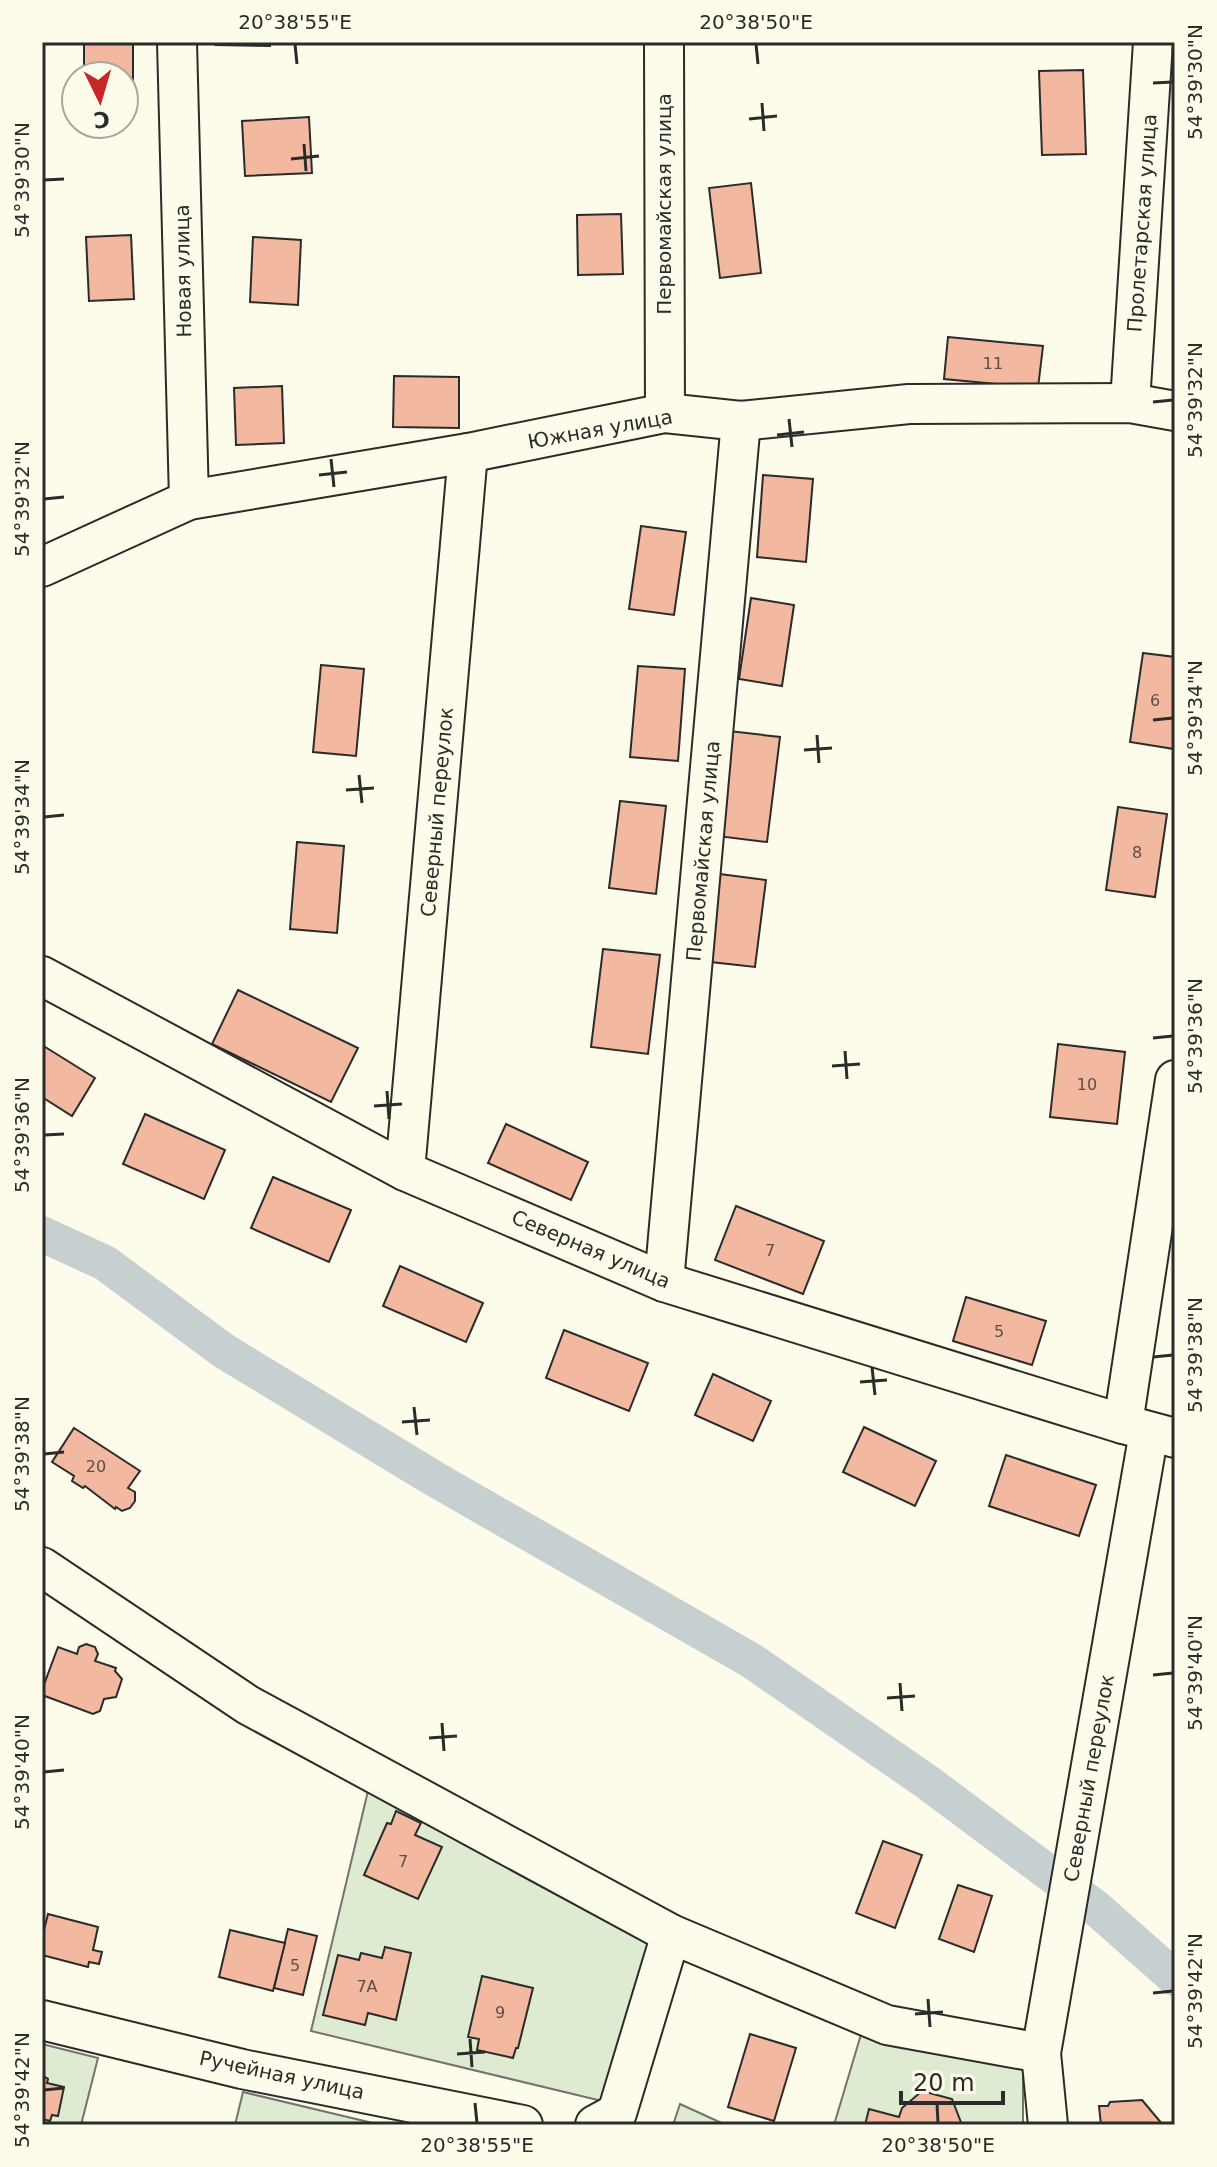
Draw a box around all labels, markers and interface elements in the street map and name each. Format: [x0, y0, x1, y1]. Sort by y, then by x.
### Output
text: 20°38'55"E [238, 10, 352, 34]
text: 20°38'50"E [699, 10, 813, 34]
text: 54°39'30"N [1183, 24, 1207, 140]
north arrow [60, 60, 140, 140]
street label: Первомайская улица [652, 93, 676, 315]
text: С [93, 106, 111, 133]
street label: Пролетарская улица [1122, 113, 1162, 333]
text: 54°39'30"N [10, 122, 34, 238]
street label: Новая улица [170, 204, 196, 338]
text: 54°39'32"N [1183, 342, 1207, 458]
house number: 11 [983, 354, 1003, 373]
street label: Южная улица [526, 404, 674, 454]
text: 54°39'32"N [10, 441, 34, 557]
text: 54°39'34"N [1183, 660, 1207, 776]
house number: 6 [1150, 691, 1160, 710]
street label: Северный переулок [416, 706, 458, 918]
street label: Первомайская улица [681, 740, 725, 962]
text: 54°39'34"N [10, 759, 34, 875]
house number: 8 [1132, 843, 1142, 862]
text: 54°39'36"N [1183, 978, 1207, 1094]
house number: 10 [1077, 1075, 1097, 1094]
text: 54°39'36"N [10, 1077, 34, 1193]
street label: Северная улица [508, 1205, 674, 1293]
house number: 7 [765, 1241, 775, 1260]
text: 54°39'38"N [1183, 1297, 1207, 1413]
house number: 5 [994, 1322, 1004, 1341]
text: 54°39'38"N [10, 1396, 34, 1512]
house number: 20 [86, 1457, 106, 1476]
text: 54°39'40"N [1183, 1615, 1207, 1731]
street label: Северный переулок [1059, 1672, 1119, 1884]
text: 54°39'40"N [10, 1714, 34, 1830]
house number: 7 [398, 1852, 408, 1871]
text: 54°39'42"N [1183, 1933, 1207, 2049]
house number: 5 [290, 1956, 300, 1975]
house number: 7А [356, 1977, 378, 1996]
house number: 9 [495, 2003, 505, 2022]
text: 54°39'42"N [10, 2032, 34, 2148]
street label: Ручейная улица [197, 2046, 367, 2104]
scale bar [901, 2055, 1003, 2105]
text: 20 m [913, 2069, 975, 2097]
text: 20°38'55"E [420, 2133, 534, 2157]
text: 20°38'50"E [881, 2133, 995, 2157]

